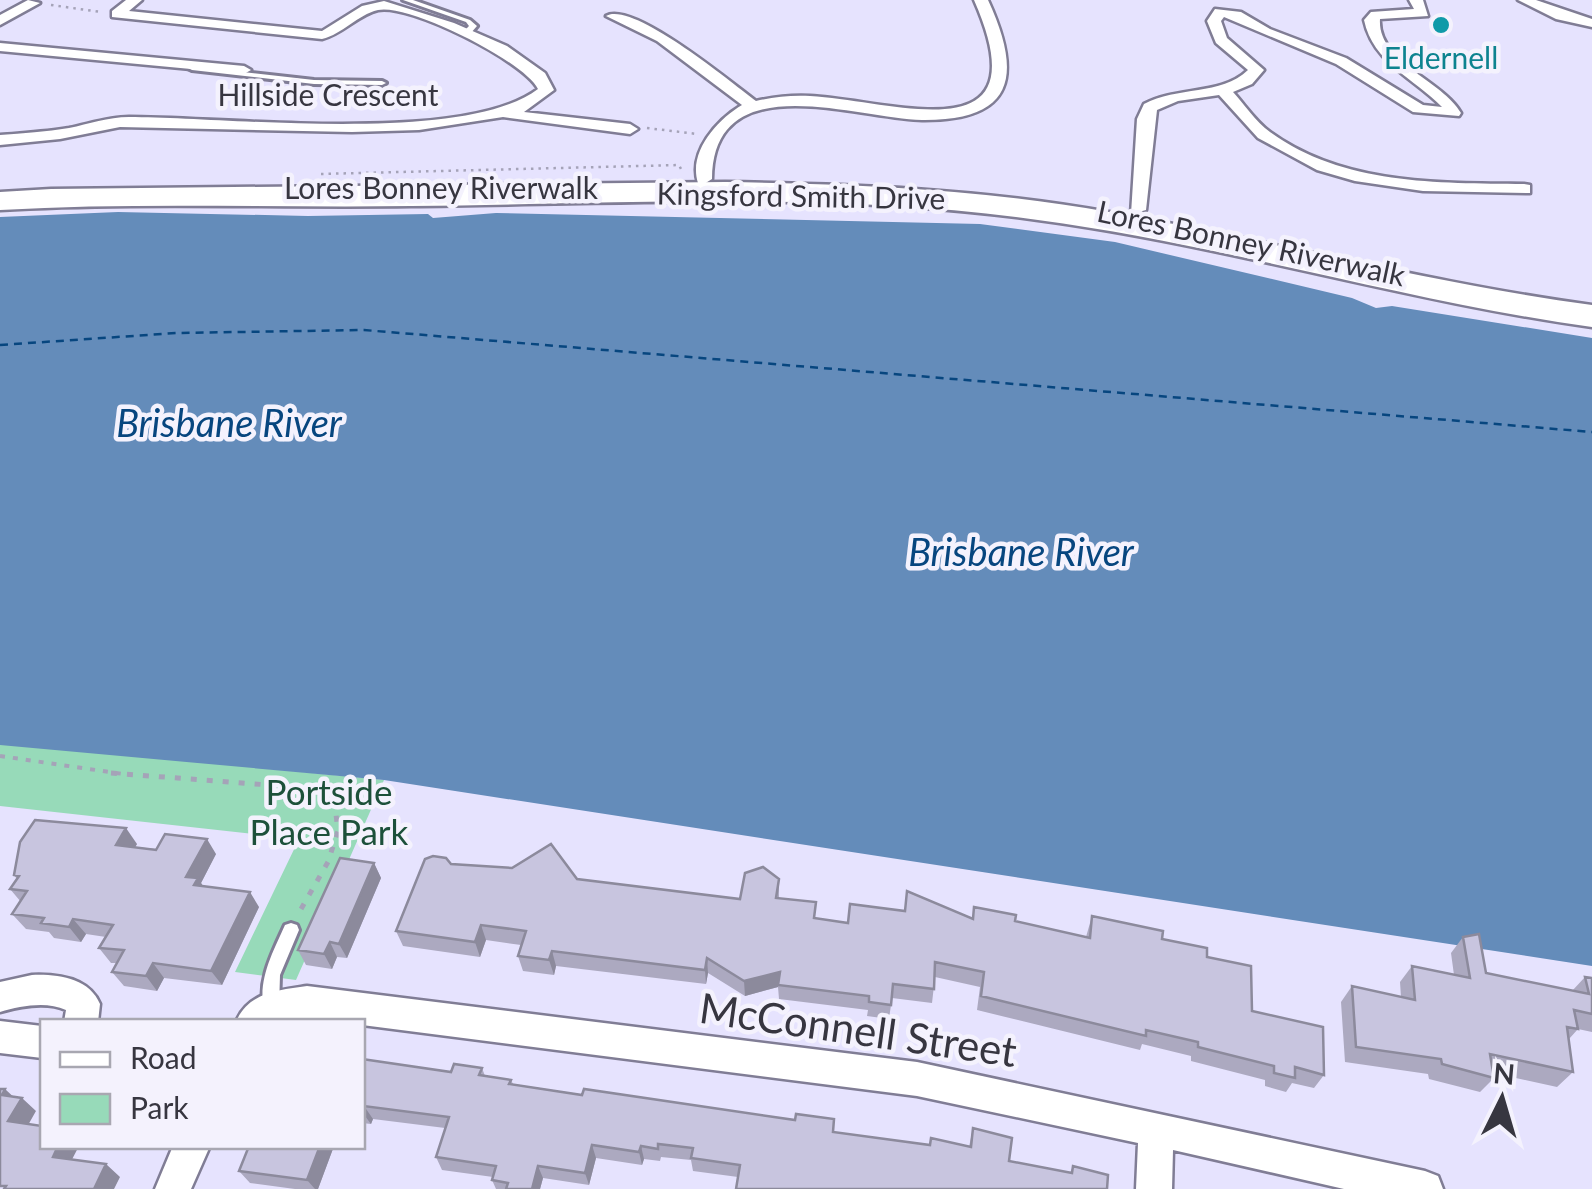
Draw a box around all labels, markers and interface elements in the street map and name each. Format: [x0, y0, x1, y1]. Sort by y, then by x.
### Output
marker: Eldernell [1430, 14, 1452, 36]
place label: Eldernell [1384, 39, 1498, 75]
street label: Hillside Crescent [218, 76, 439, 112]
street label: Lores Bonney Riverwalk [284, 169, 599, 205]
street label: Kingsford Smith Drive [656, 174, 946, 216]
street label: Lores Bonney Riverwalk [1094, 192, 1409, 292]
water label: Brisbane River [116, 399, 343, 445]
water label: Brisbane River [908, 528, 1135, 574]
park label: Portside Place Park [250, 770, 409, 852]
street label: McConnell Street [696, 982, 1020, 1076]
legend [40, 1019, 365, 1149]
text: Road [130, 1039, 197, 1075]
north arrow [1452, 1049, 1552, 1149]
text: N [1492, 1055, 1516, 1091]
text: Park [130, 1089, 189, 1125]

